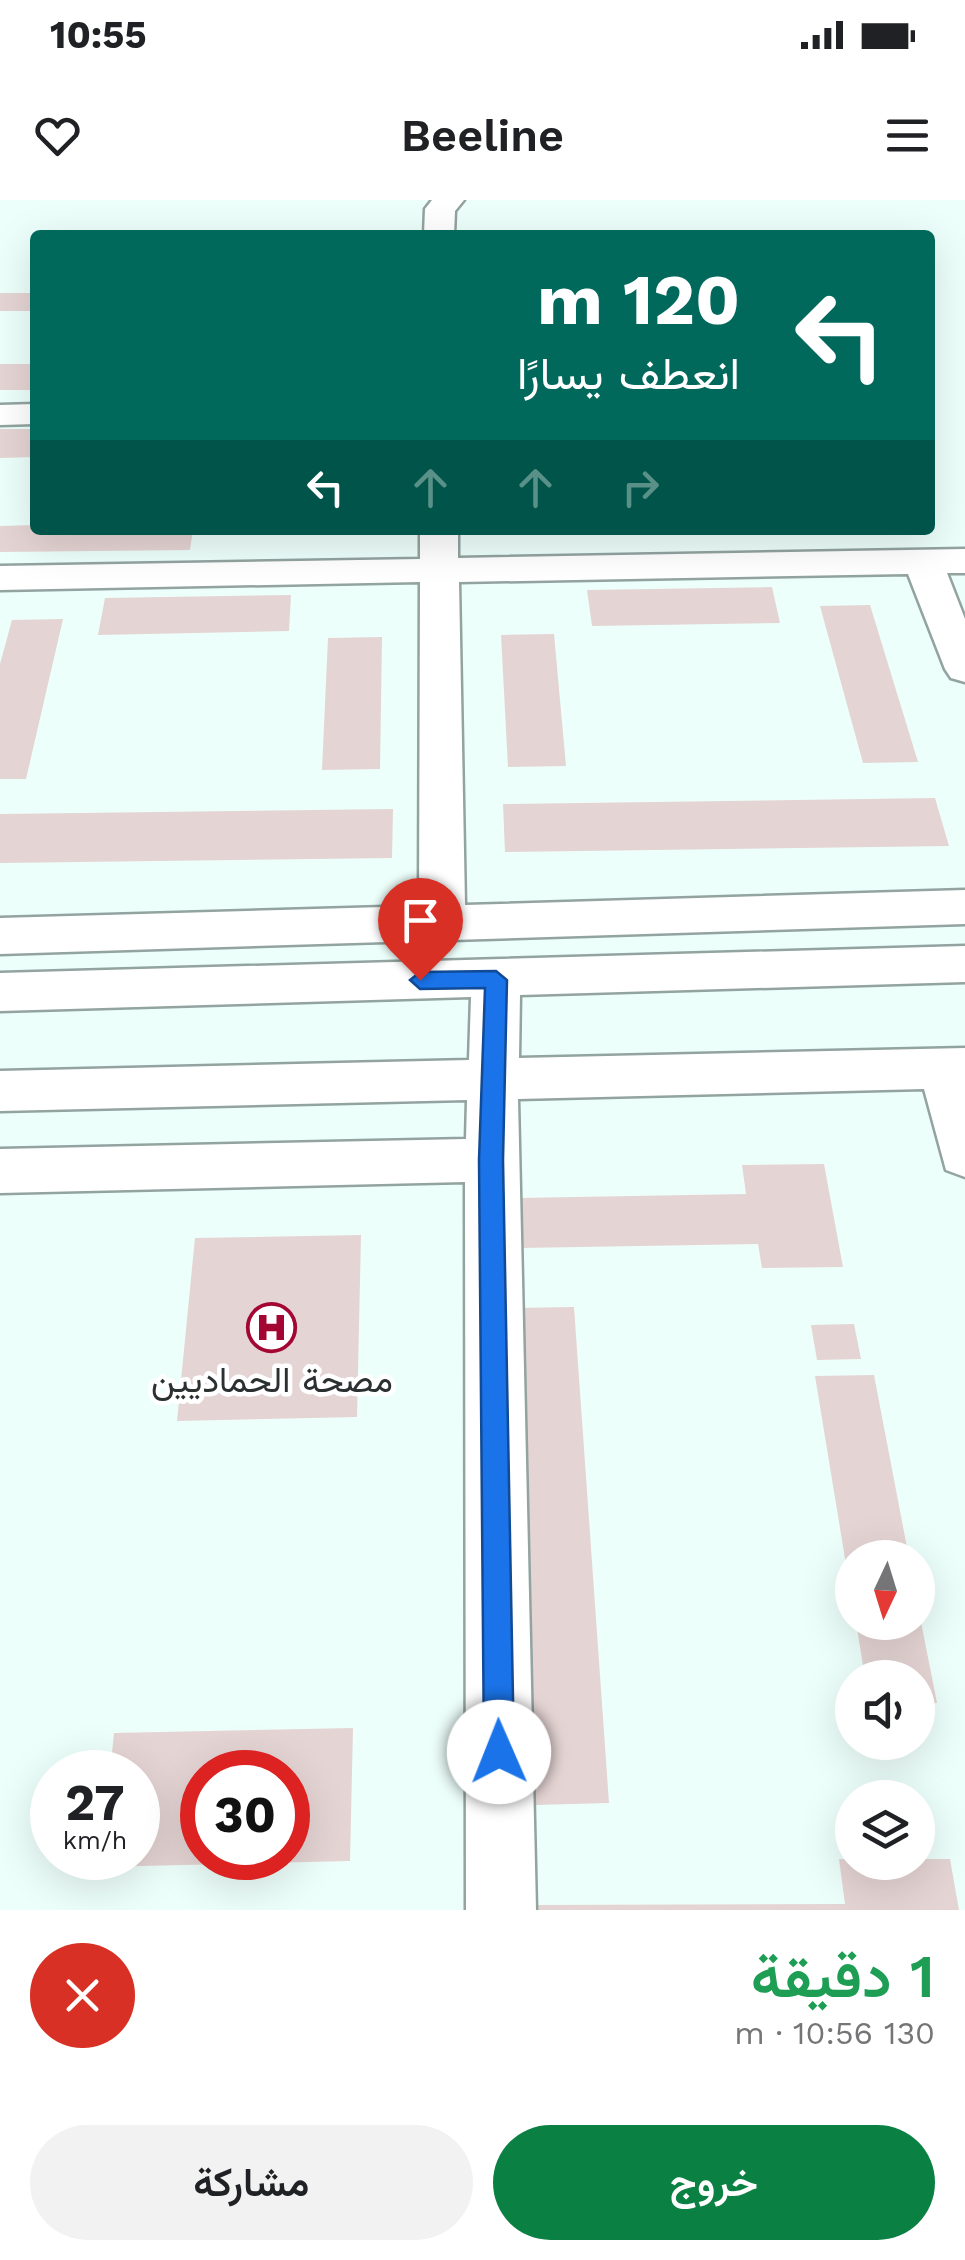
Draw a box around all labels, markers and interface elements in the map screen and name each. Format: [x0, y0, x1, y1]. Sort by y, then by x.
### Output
text: 10:55 [50, 13, 147, 57]
icon: heart [30, 108, 85, 163]
icon: menu [880, 108, 935, 163]
text: Beeline [401, 109, 564, 162]
text: 120 m [537, 259, 740, 341]
icon: left [775, 270, 905, 400]
text: انعطف يسارًا [517, 347, 740, 400]
icon: left [298, 460, 353, 515]
icon: ahead [403, 460, 458, 515]
icon: ahead [508, 460, 563, 515]
icon: right [613, 460, 668, 515]
pin [378, 878, 463, 981]
icon: arrive [393, 893, 448, 948]
hospital icon: مصحة الحماديين [246, 1302, 298, 1354]
place label: مصحة الحماديين [151, 1359, 393, 1401]
north arrow [835, 1540, 935, 1640]
map controls [835, 1540, 935, 1880]
button: sound [835, 1660, 935, 1760]
position arrow [447, 1700, 551, 1804]
speed limit sign: 30 [180, 1750, 310, 1880]
text: 27 [65, 1773, 125, 1832]
button: layers [835, 1780, 935, 1880]
text: km/h [63, 1826, 127, 1855]
text: 1 دقيقة [751, 1941, 935, 2012]
button: close [30, 1943, 135, 2048]
text: 130 m · 10:56 [734, 2014, 935, 2052]
button: مشاركة [30, 2125, 473, 2240]
button: خروج [493, 2125, 935, 2240]

